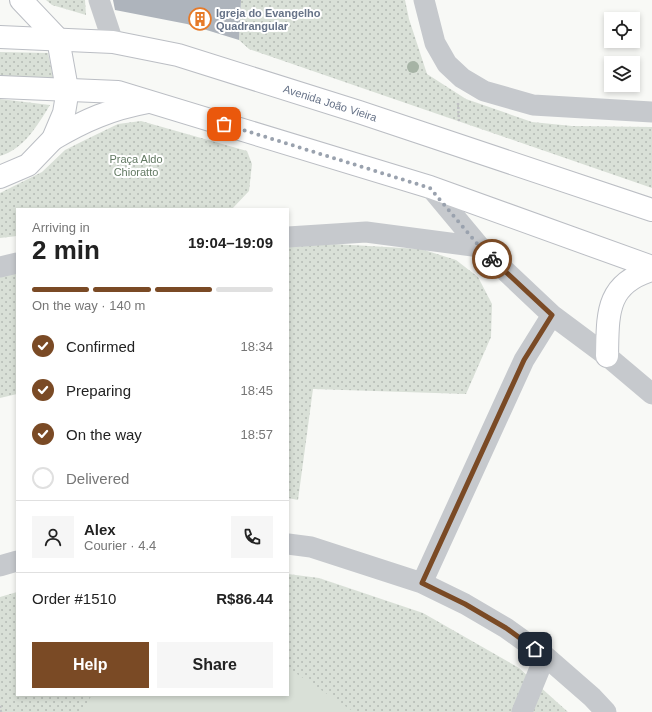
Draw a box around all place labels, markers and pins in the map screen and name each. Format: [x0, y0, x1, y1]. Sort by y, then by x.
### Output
building icon: Igreja do Evangelho Quadrangular [187, 6, 213, 32]
place label: Igreja do Evangelho Quadrangular [216, 7, 321, 32]
pin [207, 107, 241, 141]
pin [518, 632, 552, 666]

